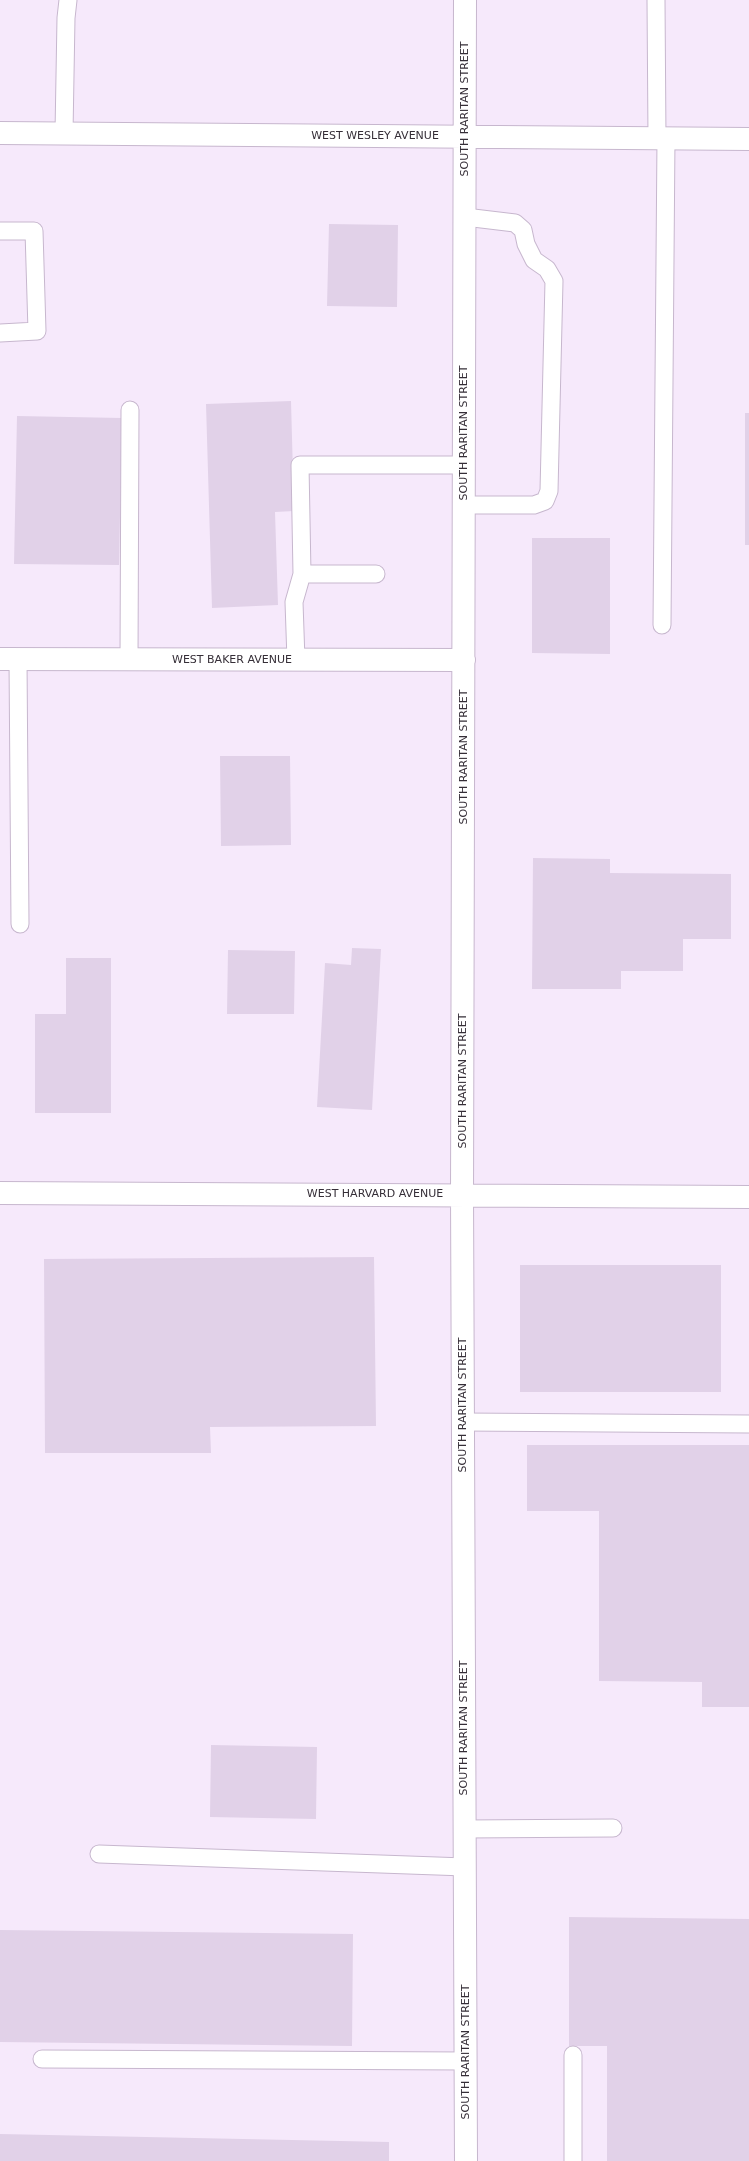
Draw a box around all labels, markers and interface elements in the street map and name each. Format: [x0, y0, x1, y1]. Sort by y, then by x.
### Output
street label: SOUTH RARITAN STREET [458, 42, 472, 176]
street label: WEST WESLEY AVENUE [311, 129, 439, 143]
street label: SOUTH RARITAN STREET [457, 366, 471, 500]
street label: WEST BAKER AVENUE [172, 653, 292, 667]
street label: SOUTH RARITAN STREET [457, 690, 471, 824]
street label: SOUTH RARITAN STREET [456, 1014, 470, 1148]
street label: WEST HARVARD AVENUE [307, 1187, 443, 1201]
street label: SOUTH RARITAN STREET [456, 1338, 470, 1472]
street label: SOUTH RARITAN STREET [457, 1661, 471, 1795]
street label: SOUTH RARITAN STREET [459, 1985, 473, 2119]

